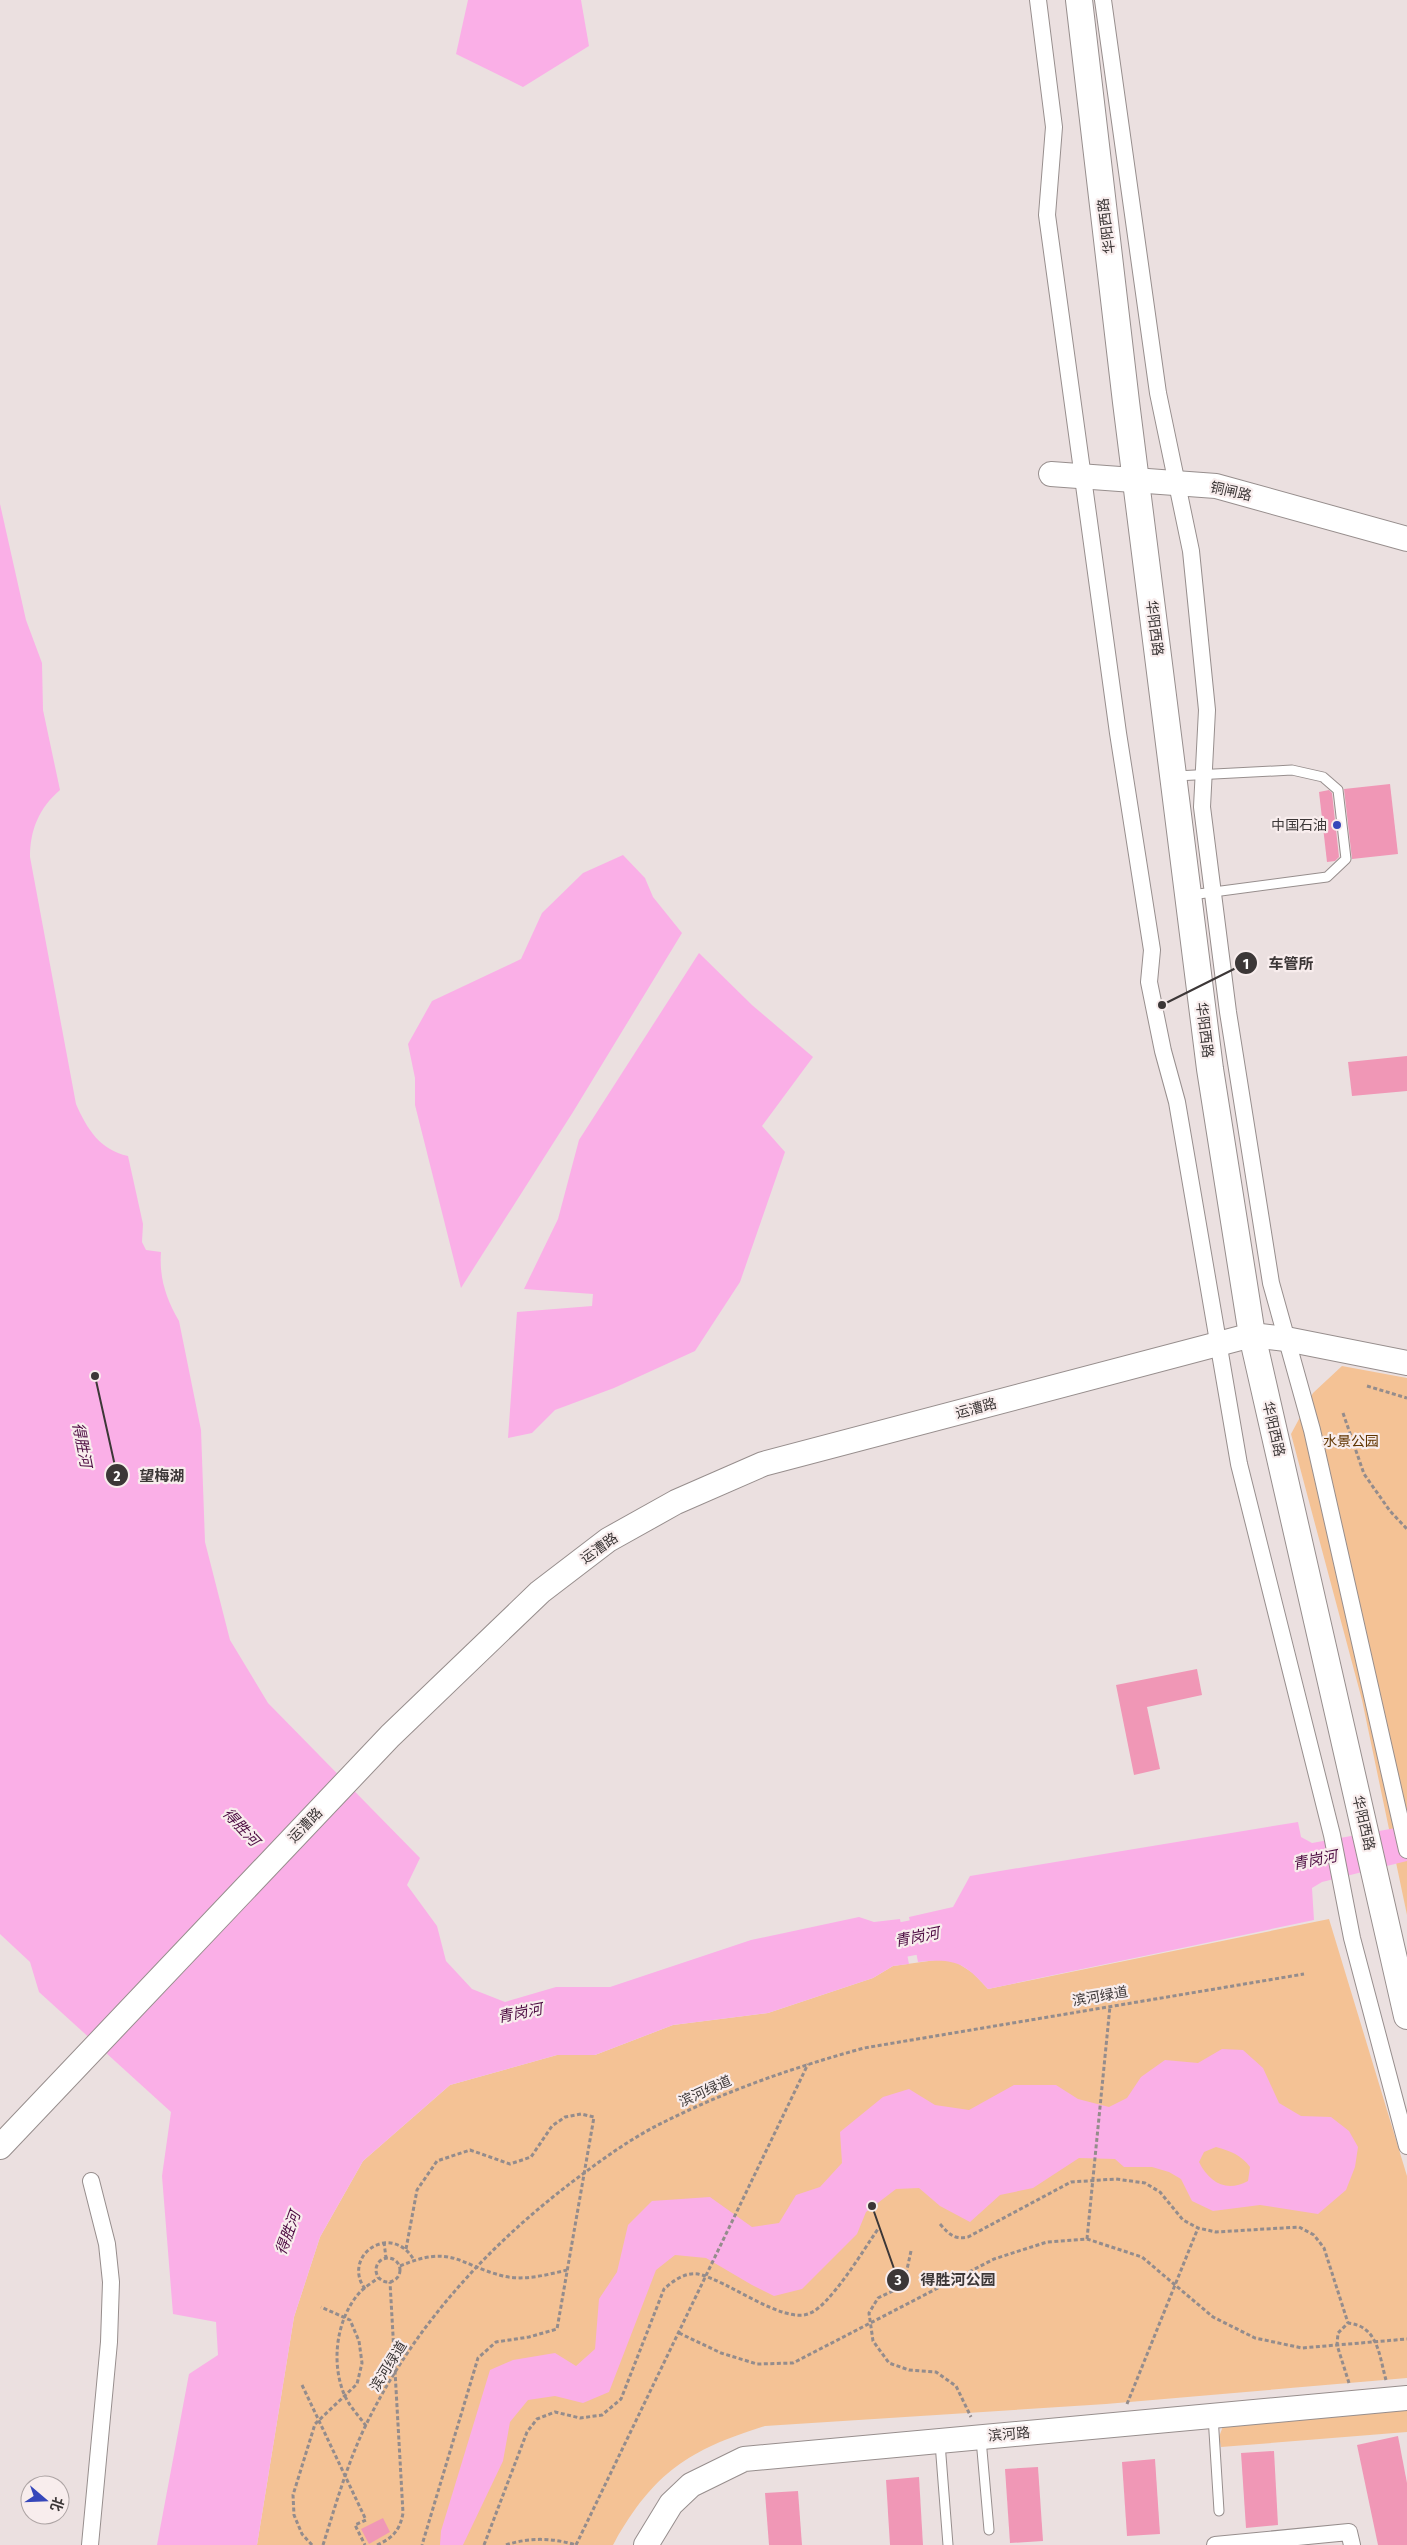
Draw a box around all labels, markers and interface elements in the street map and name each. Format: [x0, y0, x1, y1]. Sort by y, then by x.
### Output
street label: 华阳西路 [1095, 197, 1118, 255]
street label: 铜闸路 [1209, 478, 1253, 504]
street label: 华阳西路 [1143, 599, 1166, 657]
place label: 中国石油 [1271, 817, 1327, 834]
marker: 中国石油 [1331, 819, 1343, 831]
callout: 车管所 [1233, 948, 1323, 978]
text: 1 [1243, 955, 1249, 973]
text: 车管所 [1268, 955, 1314, 973]
street label: 华阳西路 [1193, 1001, 1216, 1059]
street label: 运漕路 [954, 1395, 999, 1422]
street label: 华阳西路 [1259, 1400, 1288, 1458]
water label: 得胜河 [69, 1421, 96, 1472]
park label: 水景公园 [1323, 1433, 1379, 1450]
callout: 望梅湖 [105, 1460, 195, 1490]
text: 2 [113, 1467, 121, 1485]
text: 望梅湖 [139, 1467, 185, 1485]
street label: 运漕路 [577, 1529, 621, 1567]
street label: 华阳西路 [1349, 1794, 1378, 1852]
water label: 得胜河 [219, 1804, 265, 1852]
street label: 运漕路 [285, 1804, 326, 1846]
water label: 青岗河 [1291, 1846, 1342, 1873]
water label: 青岗河 [893, 1923, 944, 1950]
street label: 滨河绿道 [1071, 1983, 1129, 2010]
water label: 青岗河 [496, 1999, 547, 2026]
street label: 滨河绿道 [676, 2072, 734, 2111]
water label: 得胜河 [272, 2206, 305, 2257]
callout: 得胜河公园 [885, 2265, 1005, 2295]
text: 3 [893, 2271, 902, 2289]
text: 得胜河公园 [920, 2271, 996, 2289]
street label: 滨河绿道 [366, 2338, 410, 2395]
street label: 滨河路 [987, 2424, 1031, 2445]
north arrow [20, 2475, 70, 2525]
text: 北 [47, 2495, 67, 2513]

